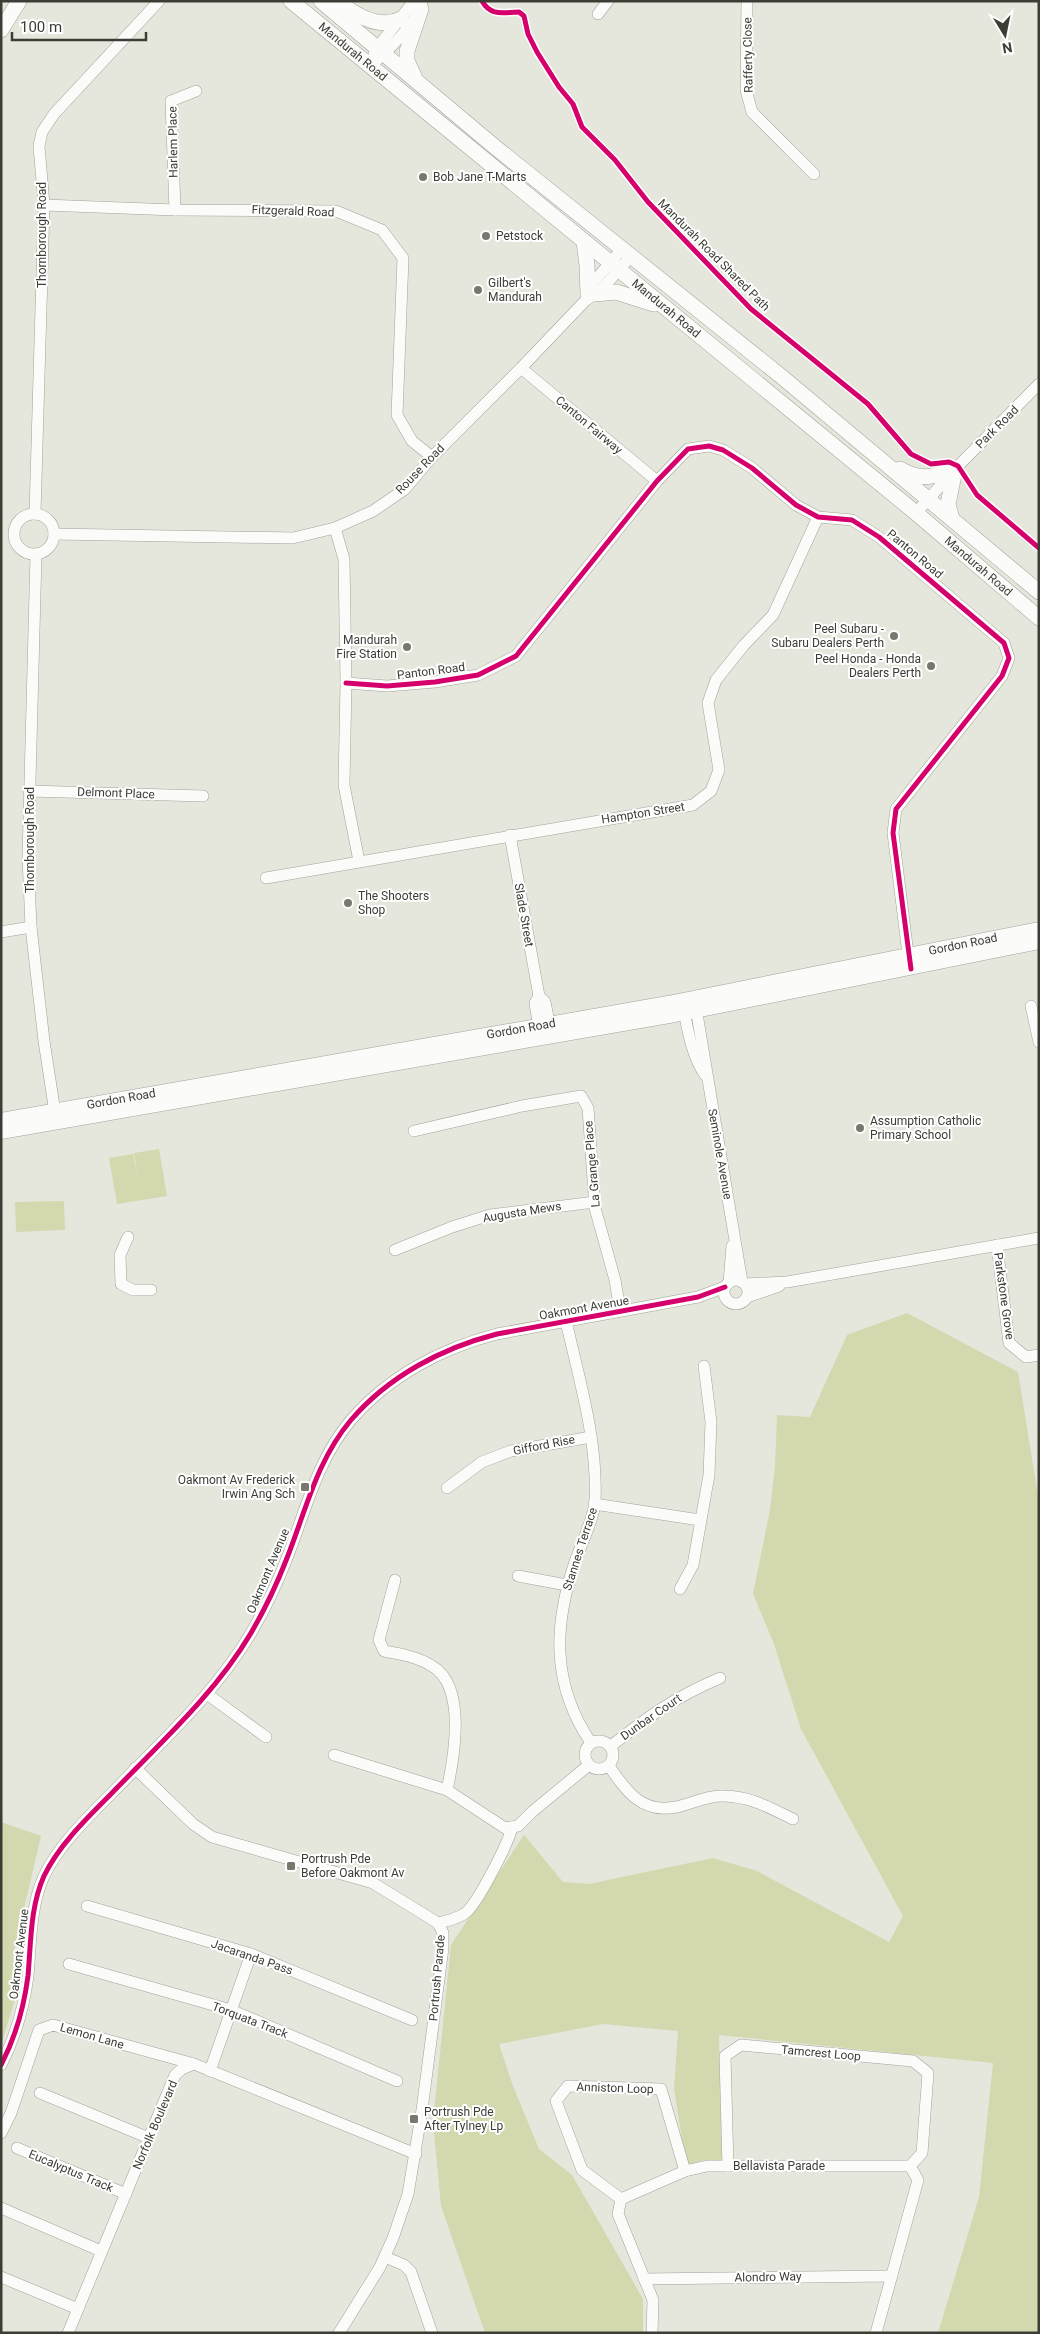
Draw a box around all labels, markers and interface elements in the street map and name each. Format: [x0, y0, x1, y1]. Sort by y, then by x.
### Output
scale bar [12, 10, 146, 42]
north arrow [980, 10, 1030, 60]
street label: Rafferty Close [740, 17, 756, 93]
text: 100 m [20, 18, 62, 36]
street label: Mandurah Road [316, 19, 390, 84]
text: N [1001, 39, 1014, 57]
street label: Harlem Place [165, 106, 181, 178]
place label: Bob Jane T-Marts [433, 170, 527, 184]
marker: Bob Jane T-Marts [417, 171, 429, 183]
street label: Thornborough Road [35, 182, 49, 288]
street label: Mandurah Road Shared Path [655, 196, 773, 314]
street label: Fitzgerald Road [251, 203, 335, 219]
place label: Petstock [496, 229, 544, 243]
marker: Petstock [480, 230, 492, 242]
place label: Gilbert's Mandurah [488, 276, 542, 304]
street label: Mandurah Road [629, 277, 703, 341]
marker: Gilbert's Mandurah [472, 284, 484, 296]
street label: Canton Fairway [553, 393, 625, 457]
street label: Park Road [973, 403, 1021, 451]
street label: Rouse Road [393, 441, 447, 497]
street label: Panton Road [884, 527, 946, 581]
street label: Mandurah Road [942, 533, 1015, 599]
place label: Peel Subaru - Subaru Dealers Perth [771, 622, 885, 650]
marker: Peel Subaru - Subaru Dealers Perth [888, 630, 900, 642]
place label: Mandurah Fire Station [336, 633, 397, 661]
marker: Mandurah Fire Station [401, 641, 413, 653]
place label: Peel Honda - Honda Dealers Perth [815, 652, 921, 680]
street label: Panton Road [396, 660, 466, 682]
marker: Peel Honda - Honda Dealers Perth [925, 660, 937, 672]
street label: Delmont Place [77, 785, 155, 801]
street label: Thornborough Road [23, 787, 37, 893]
street label: Hampton Street [600, 799, 686, 827]
street label: Slade Street [512, 882, 536, 948]
place label: The Shooters Shop [358, 889, 429, 917]
marker: The Shooters Shop [342, 897, 354, 909]
street label: Gordon Road [927, 930, 999, 958]
street label: Gordon Road [485, 1016, 557, 1042]
street label: Gordon Road [86, 1086, 157, 1112]
street label: Seminole Avenue [705, 1108, 735, 1200]
place label: Assumption Catholic Primary School [870, 1114, 981, 1142]
street label: La Grange Place [581, 1120, 603, 1208]
marker: Assumption Catholic Primary School [854, 1122, 866, 1134]
street label: Augusta Mews [482, 1199, 562, 1225]
street label: Parkstone Grove [991, 1251, 1017, 1341]
street label: Oakmont Avenue [538, 1293, 630, 1323]
street label: Gifford Rise [512, 1432, 576, 1458]
place label: Oakmont Av Frederick Irwin Ang Sch [178, 1473, 296, 1501]
marker: Oakmont Av Frederick Irwin Ang Sch [299, 1481, 311, 1493]
street label: Stannes Terrace [560, 1506, 600, 1592]
street label: Oakmont Avenue [244, 1526, 292, 1616]
street label: Dunbar Court [618, 1691, 684, 1743]
place label: Portrush Pde Before Oakmont Av [301, 1852, 404, 1880]
marker: Portrush Pde Before Oakmont Av [285, 1860, 297, 1872]
street label: Oakmont Avenue [7, 1908, 31, 2000]
street label: Portrush Parade [426, 1934, 448, 2022]
street label: Jacaranda Pass [209, 1936, 295, 1978]
street label: Torquata Track [210, 1999, 291, 2041]
street label: Lemon Lane [58, 2020, 126, 2052]
street label: Tamcrest Loop [780, 2043, 862, 2063]
street label: Norfolk Boulevard [130, 2078, 180, 2172]
street label: Anniston Loop [576, 2080, 654, 2096]
place label: Portrush Pde After Tylney Lp [424, 2105, 503, 2133]
marker: Portrush Pde After Tylney Lp [408, 2113, 420, 2125]
street label: Eucalyptus Track [27, 2147, 116, 2195]
street label: Bellavista Parade [733, 2159, 825, 2173]
street label: Alondro Way [734, 2269, 802, 2285]

